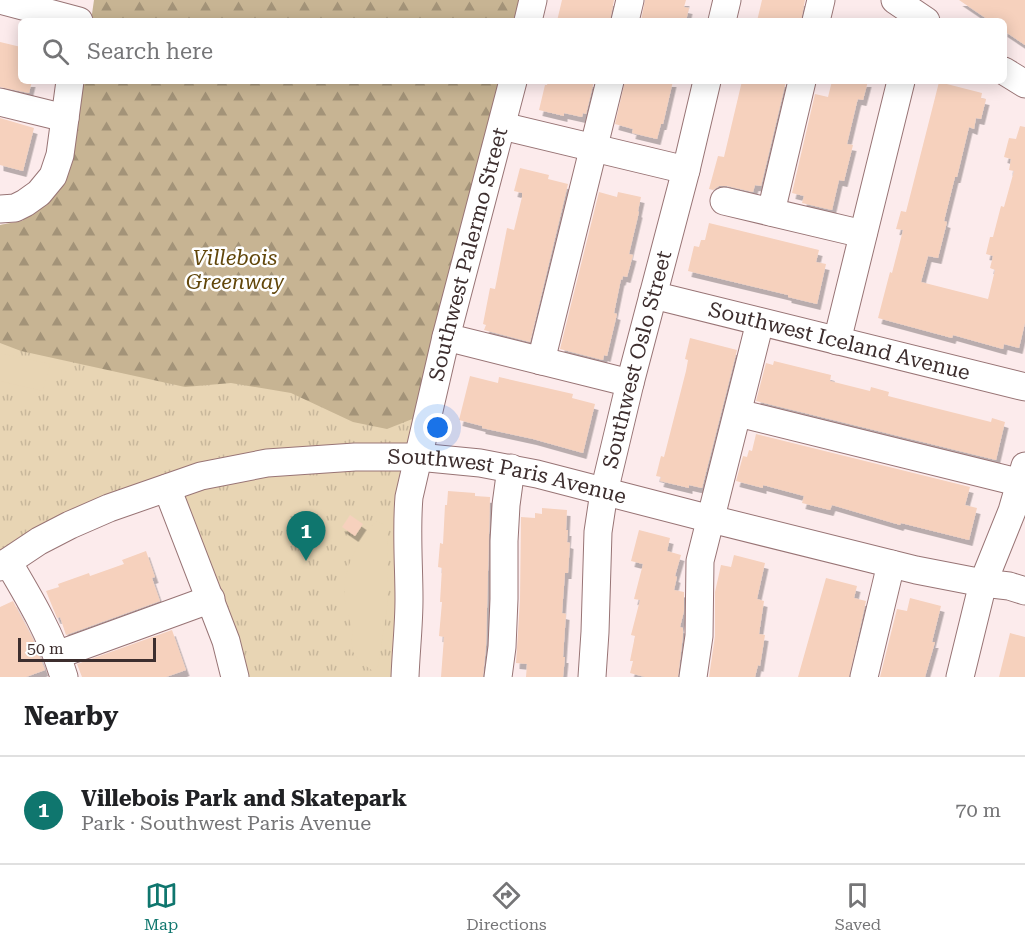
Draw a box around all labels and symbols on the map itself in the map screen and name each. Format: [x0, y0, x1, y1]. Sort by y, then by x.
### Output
street label: Southwest Palermo Street [424, 125, 512, 383]
park label: Villebois Greenway [186, 246, 284, 294]
street label: Southwest Oslo Street [598, 248, 676, 471]
street label: Southwest Iceland Avenue [706, 297, 973, 385]
your location [423, 413, 452, 442]
street label: Southwest Paris Avenue [387, 445, 629, 509]
pin: 1 [286, 512, 326, 561]
scale bar [18, 635, 156, 662]

